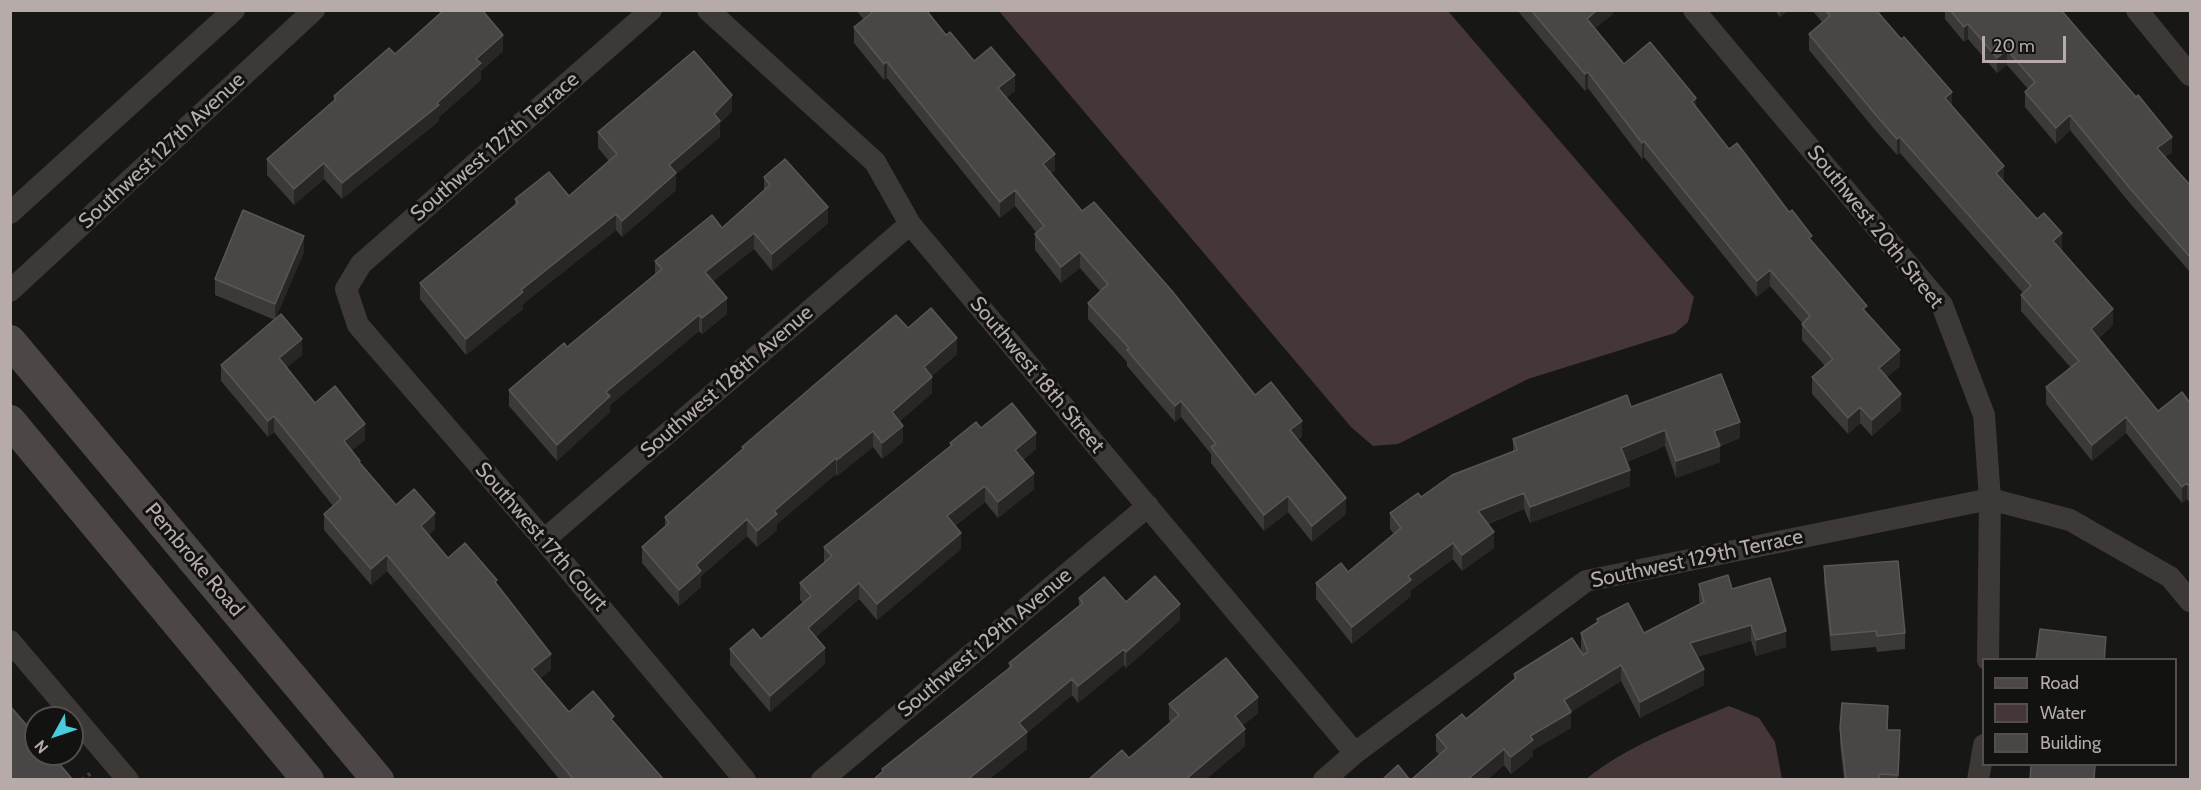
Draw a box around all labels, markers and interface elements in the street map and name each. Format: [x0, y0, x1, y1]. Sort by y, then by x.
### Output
scale bar [1985, 24, 2069, 62]
text: 20 m [1993, 35, 2035, 57]
street label: Southwest 127th Terrace [406, 67, 584, 227]
street label: Southwest 127th Avenue [74, 68, 250, 234]
street label: Southwest 20th Street [1802, 140, 1948, 314]
street label: Southwest 18th Street [964, 292, 1110, 458]
street label: Southwest 128th Avenue [636, 300, 818, 464]
street label: Southwest 17th Court [470, 457, 612, 617]
street label: Pembroke Road [139, 498, 249, 622]
street label: Southwest 129th Terrace [1589, 524, 1805, 594]
street label: Southwest 129th Avenue [893, 563, 1077, 723]
legend [1982, 658, 2177, 766]
text: Road [2040, 672, 2079, 694]
text: Water [2040, 702, 2086, 724]
north arrow [24, 706, 84, 766]
text: Building [2040, 732, 2101, 754]
text: N [30, 736, 52, 757]

